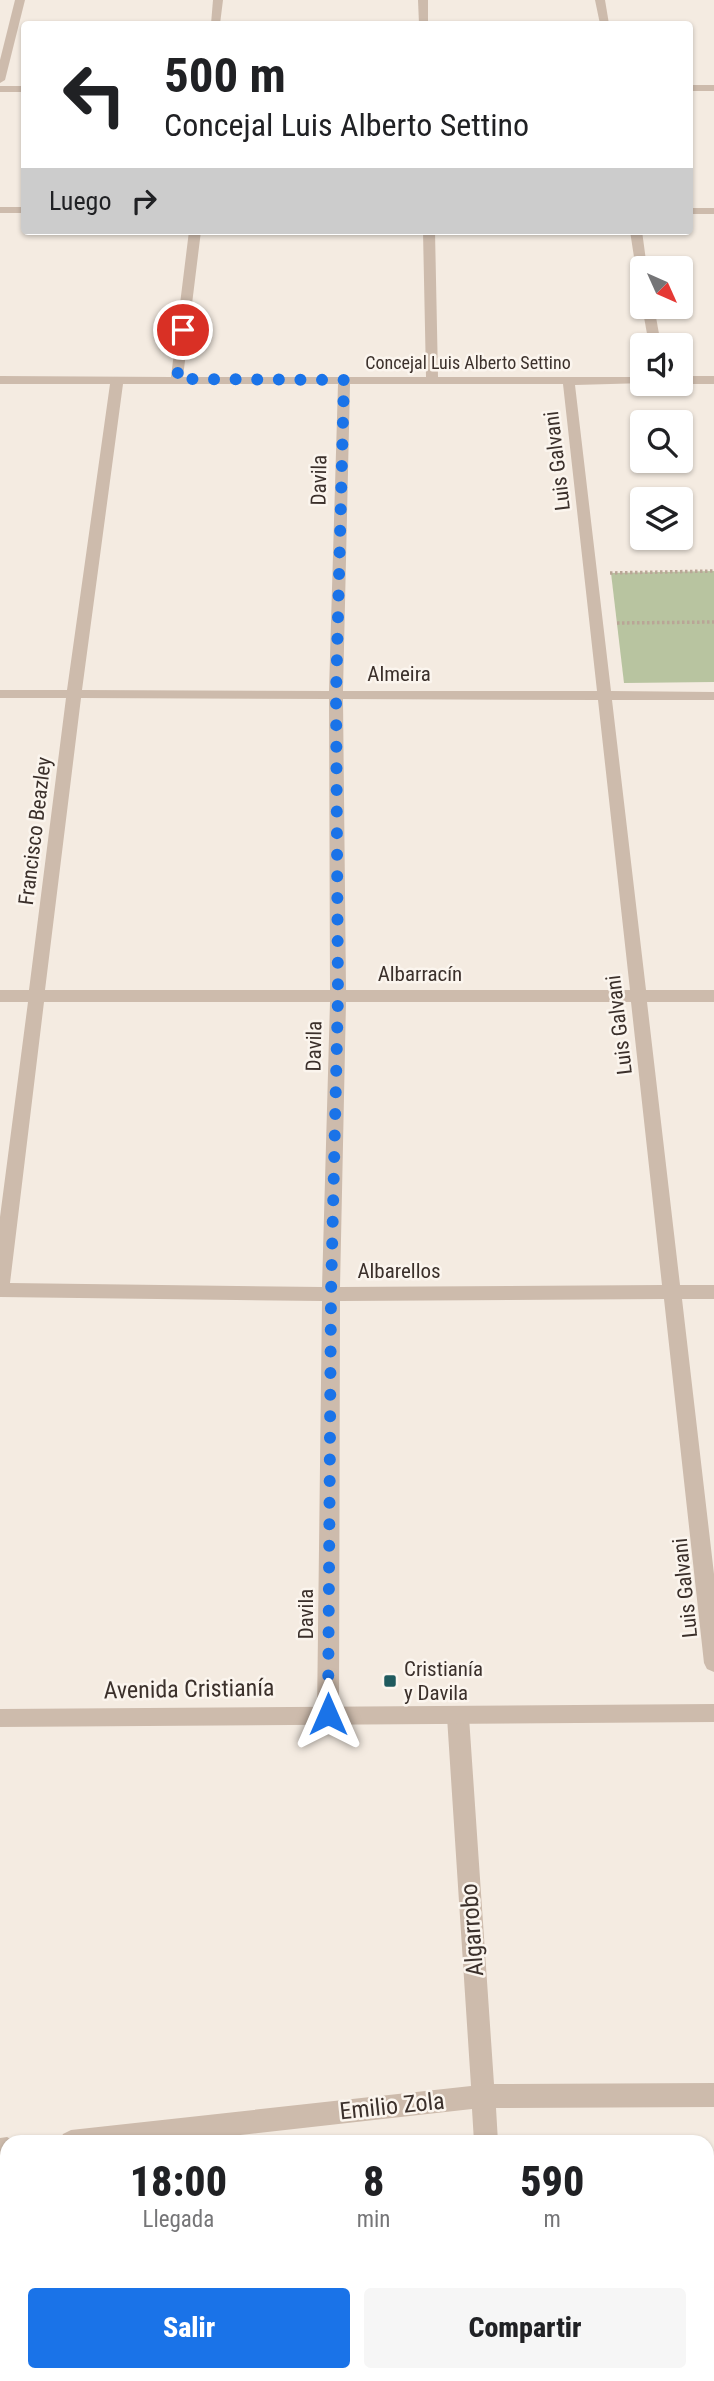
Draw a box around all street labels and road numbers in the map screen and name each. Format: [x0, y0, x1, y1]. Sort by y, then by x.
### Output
street label: Concejal Luis Alberto Settino [365, 352, 571, 373]
street label: Luis Galvani [539, 410, 575, 512]
street label: Davila [307, 455, 331, 505]
street label: Almeira [367, 662, 431, 686]
street label: Francisco Beazley [14, 755, 56, 906]
street label: Albarracín [378, 962, 462, 986]
street label: Luis Galvani [601, 974, 637, 1076]
street label: Davila [302, 1021, 326, 1071]
street label: Albarellos [357, 1259, 441, 1283]
street label: Luis Galvani [668, 1537, 702, 1639]
street label: Davila [294, 1589, 318, 1639]
street label: Avenida Cristianía [103, 1674, 275, 1704]
street label: Algarrobo [455, 1883, 489, 1977]
street label: Emilio Zola [338, 2087, 446, 2125]

